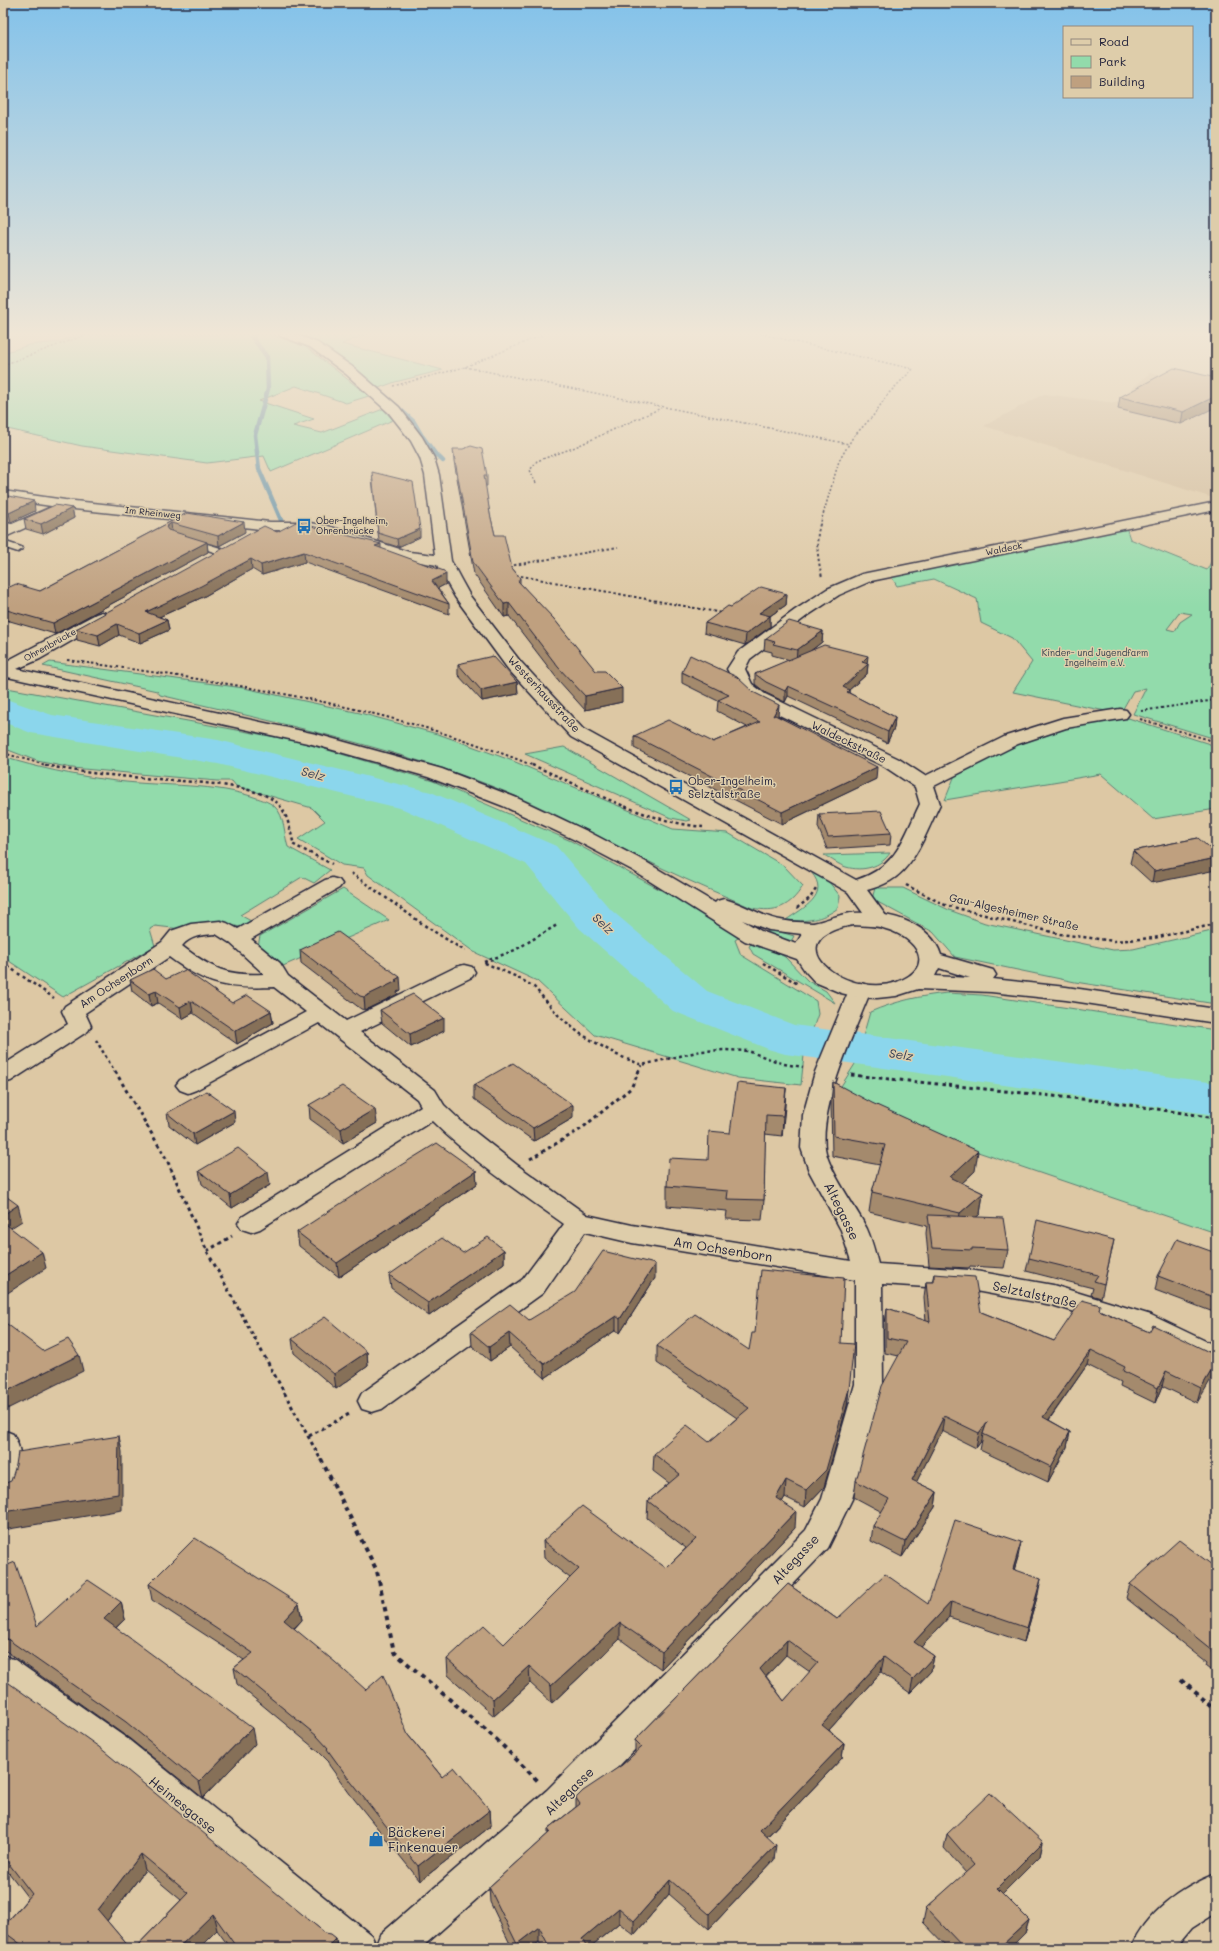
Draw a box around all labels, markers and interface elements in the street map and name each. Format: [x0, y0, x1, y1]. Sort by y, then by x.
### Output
legend [1063, 26, 1193, 98]
text: Road [1099, 33, 1129, 49]
text: Park [1099, 53, 1126, 69]
text: Building [1099, 73, 1145, 89]
street label: Im Rheinweg [125, 504, 181, 521]
place label: Ober-Ingelheim, Ohrenbrücke [316, 515, 388, 536]
bus stop icon: Ober-Ingelheim, Ohrenbrücke [295, 517, 313, 535]
street label: Waldeck [985, 540, 1023, 557]
street label: Ohrenbrücke [22, 626, 78, 663]
park label: Kinder- und Jugendfarm Ingelheim e.V. [1042, 647, 1148, 668]
street label: Westerhausstraße [505, 652, 584, 735]
street label: Waldeckstraße [809, 717, 889, 766]
water label: Selz [300, 762, 327, 784]
place label: Ober-Ingelheim, Selztalstraße [688, 773, 776, 801]
bus stop icon: Ober-Ingelheim, Selztalstraße [667, 778, 685, 796]
street label: Gau-Algesheimer Straße [948, 889, 1081, 934]
water label: Selz [589, 909, 618, 937]
street label: Am Ochsenborn [76, 952, 155, 1011]
water label: Selz [888, 1044, 914, 1064]
street label: Altegasse [821, 1179, 864, 1243]
street label: Am Ochsenborn [672, 1232, 774, 1265]
street label: Selztalstraße [991, 1276, 1079, 1311]
street label: Altegasse [767, 1530, 822, 1587]
street label: Altegasse [540, 1763, 597, 1818]
street label: Heimesgasse [146, 1772, 221, 1837]
place label: Bäckerei Finkenauer [388, 1823, 458, 1855]
shop icon: Bäckerei Finkenauer [367, 1830, 385, 1848]

